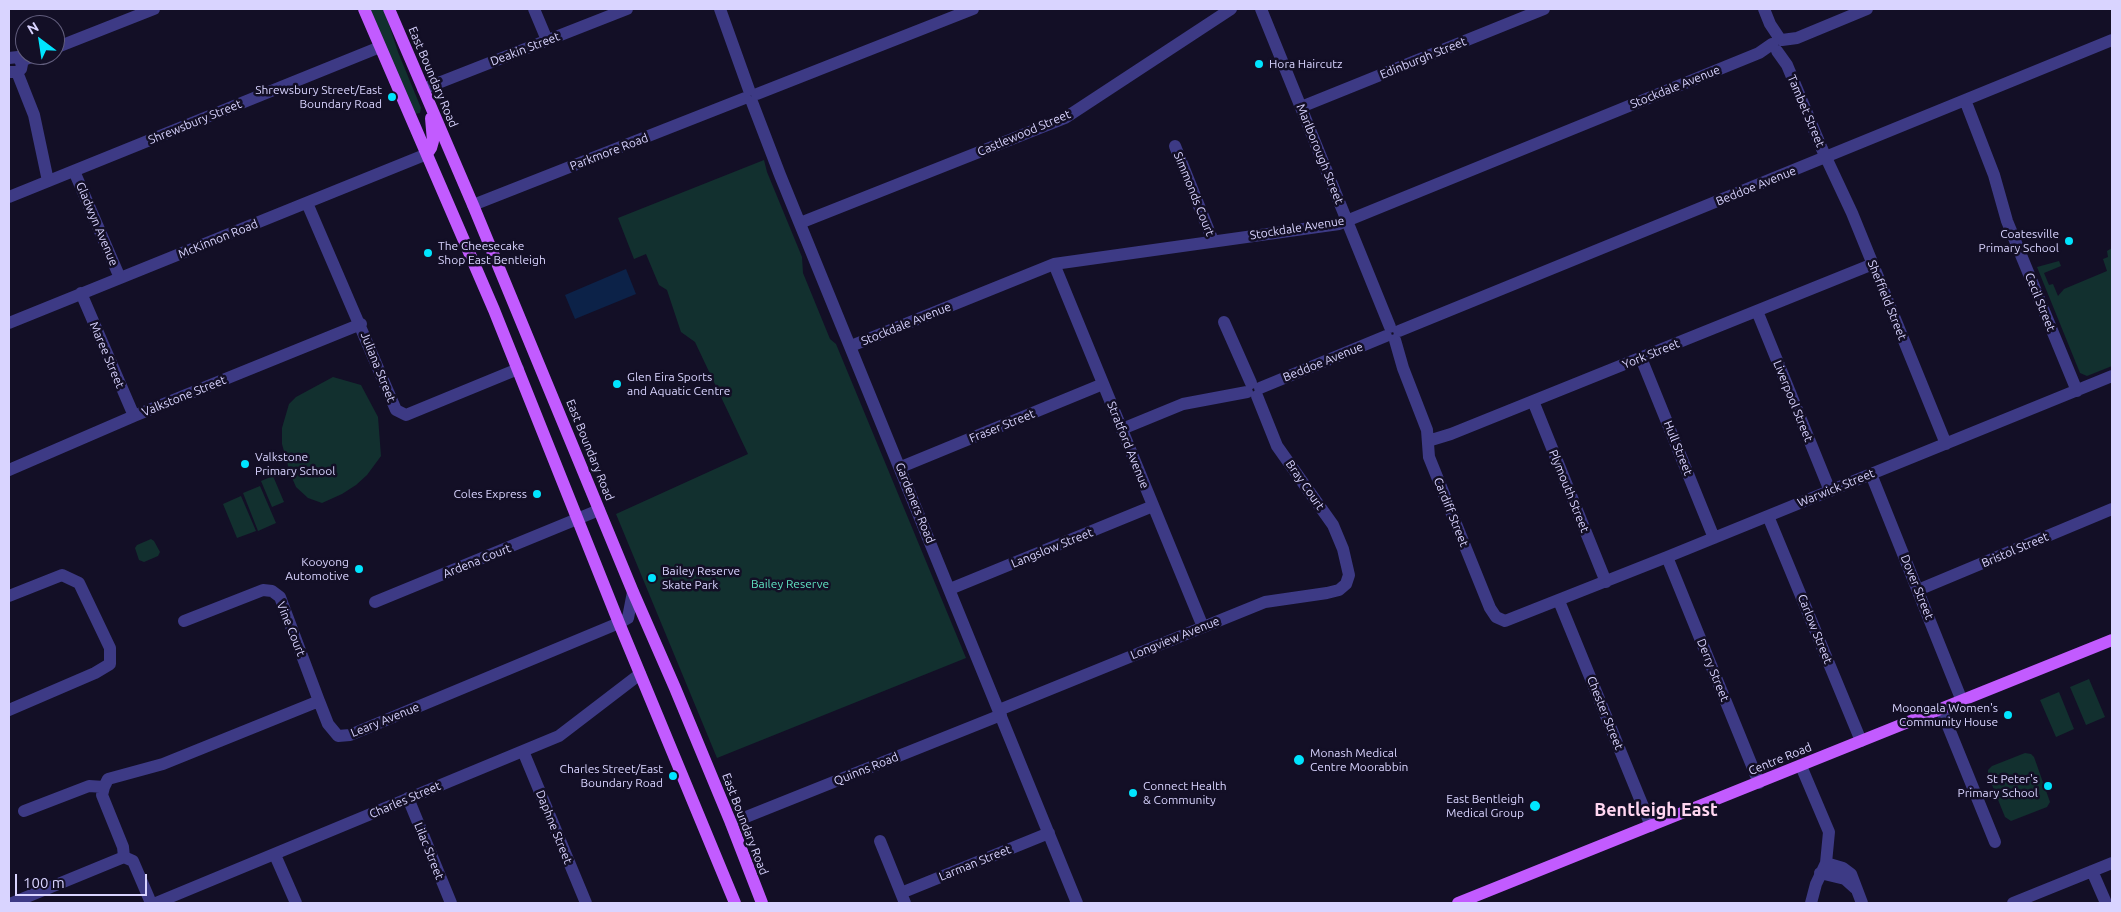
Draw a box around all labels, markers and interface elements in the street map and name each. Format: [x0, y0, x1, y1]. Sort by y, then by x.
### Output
north arrow [15, 15, 65, 65]
text: N [24, 18, 41, 38]
street label: East Boundary Road [405, 24, 461, 130]
street label: Deakin Street [488, 29, 562, 69]
street label: Edinburgh Street [1378, 34, 1468, 82]
place label: Hora Haircutz [1269, 57, 1342, 71]
marker: Hora Haircutz [1253, 58, 1265, 70]
street label: Stockdale Avenue [1628, 62, 1722, 112]
street label: Tambet Street [1784, 73, 1828, 149]
place label: Shrewsbury Street/East Boundary Road [255, 83, 382, 111]
marker: Shrewsbury Street/East Boundary Road [386, 91, 398, 103]
street label: Shrewsbury Street [146, 97, 244, 147]
street label: Marlborough Street [1293, 102, 1347, 206]
street label: Castlewood Street [975, 107, 1073, 159]
street label: Parkmore Road [568, 130, 650, 174]
street label: Simmonds Court [1171, 150, 1217, 238]
street label: Beddoe Avenue [1714, 163, 1798, 209]
street label: Gladwyn Avenue [73, 180, 121, 268]
street label: Stockdale Avenue [1249, 213, 1345, 243]
street label: McKinnon Road [176, 217, 260, 261]
place label: Coatesville Primary School [1979, 227, 2059, 255]
marker: Coatesville Primary School [2063, 235, 2075, 247]
place label: The Cheesecake Shop East Bentleigh [438, 239, 546, 267]
marker: The Cheesecake Shop East Bentleigh [422, 247, 434, 259]
street label: Sheffield Street [1864, 258, 1910, 342]
street label: Cecil Street [2022, 271, 2058, 333]
street label: Stockdale Avenue [859, 299, 953, 349]
street label: Maree Street [87, 320, 127, 390]
street label: Juliana Street [357, 330, 399, 404]
street label: York Street [1620, 336, 1682, 372]
street label: Beddoe Avenue [1281, 339, 1365, 385]
street label: Liverpool Street [1770, 358, 1816, 444]
place label: Glen Eira Sports and Aquatic Centre [627, 370, 730, 398]
street label: Valkstone Street [140, 373, 228, 419]
marker: Glen Eira Sports and Aquatic Centre [611, 378, 623, 390]
street label: East Boundary Road [563, 397, 617, 503]
street label: Stratford Avenue [1104, 399, 1152, 491]
street label: Fraser Street [967, 406, 1037, 446]
street label: Hull Street [1661, 419, 1695, 477]
street label: Plymouth Street [1546, 447, 1592, 535]
place label: Valkstone Primary School [255, 450, 335, 478]
street label: Bray Court [1283, 457, 1327, 513]
marker: Valkstone Primary School [239, 458, 251, 470]
street label: Gardeners Road [892, 460, 938, 546]
street label: Warwick Street [1795, 466, 1877, 510]
street label: Cardiff Street [1431, 475, 1471, 549]
place label: Coles Express [453, 487, 527, 501]
marker: Coles Express [531, 488, 543, 500]
street label: Langslow Street [1009, 525, 1095, 571]
street label: Bristol Street [1979, 529, 2051, 571]
street label: Ardena Court [441, 541, 513, 581]
street label: Dover Street [1897, 552, 1937, 622]
place label: Kooyong Automotive [285, 555, 349, 583]
marker: Kooyong Automotive [353, 563, 365, 575]
place label: Bailey Reserve Skate Park [662, 564, 740, 592]
marker: Bailey Reserve Skate Park [646, 572, 658, 584]
park label: Bailey Reserve [751, 577, 829, 591]
street label: Carlow Street [1795, 592, 1835, 666]
street label: Vine Court [274, 600, 308, 658]
street label: Longview Avenue [1128, 614, 1222, 662]
street label: Derry Street [1694, 636, 1732, 704]
street label: Chester Street [1584, 674, 1626, 752]
street label: Leary Avenue [349, 700, 421, 740]
place label: Moongala Women's Community House [1892, 701, 1998, 729]
marker: Moongala Women's Community House [2002, 709, 2014, 721]
street label: Centre Road [1746, 740, 1814, 778]
place label: Monash Medical Centre Moorabbin [1310, 746, 1408, 774]
street label: Quinns Road [832, 750, 900, 788]
marker: Monash Medical Centre Moorabbin [1292, 753, 1306, 767]
place label: Charles Street/East Boundary Road [560, 762, 663, 790]
marker: Charles Street/East Boundary Road [667, 770, 679, 782]
street label: East Boundary Road [719, 771, 771, 877]
place label: St Peter's Primary School [1958, 772, 2038, 800]
street label: Charles Street [367, 778, 443, 822]
place label: Connect Health & Community [1143, 779, 1227, 807]
marker: St Peter's Primary School [2042, 780, 2054, 792]
marker: Connect Health & Community [1127, 787, 1139, 799]
street label: Daphne Street [533, 788, 575, 866]
place label: East Bentleigh Medical Group [1446, 792, 1524, 820]
marker: East Bentleigh Medical Group [1528, 799, 1542, 813]
district label: Bentleigh East [1594, 799, 1718, 821]
street label: Lilac Street [411, 820, 447, 882]
street label: Larman Street [937, 842, 1013, 884]
scale bar [18, 864, 150, 896]
text: 100 m [23, 874, 65, 891]

